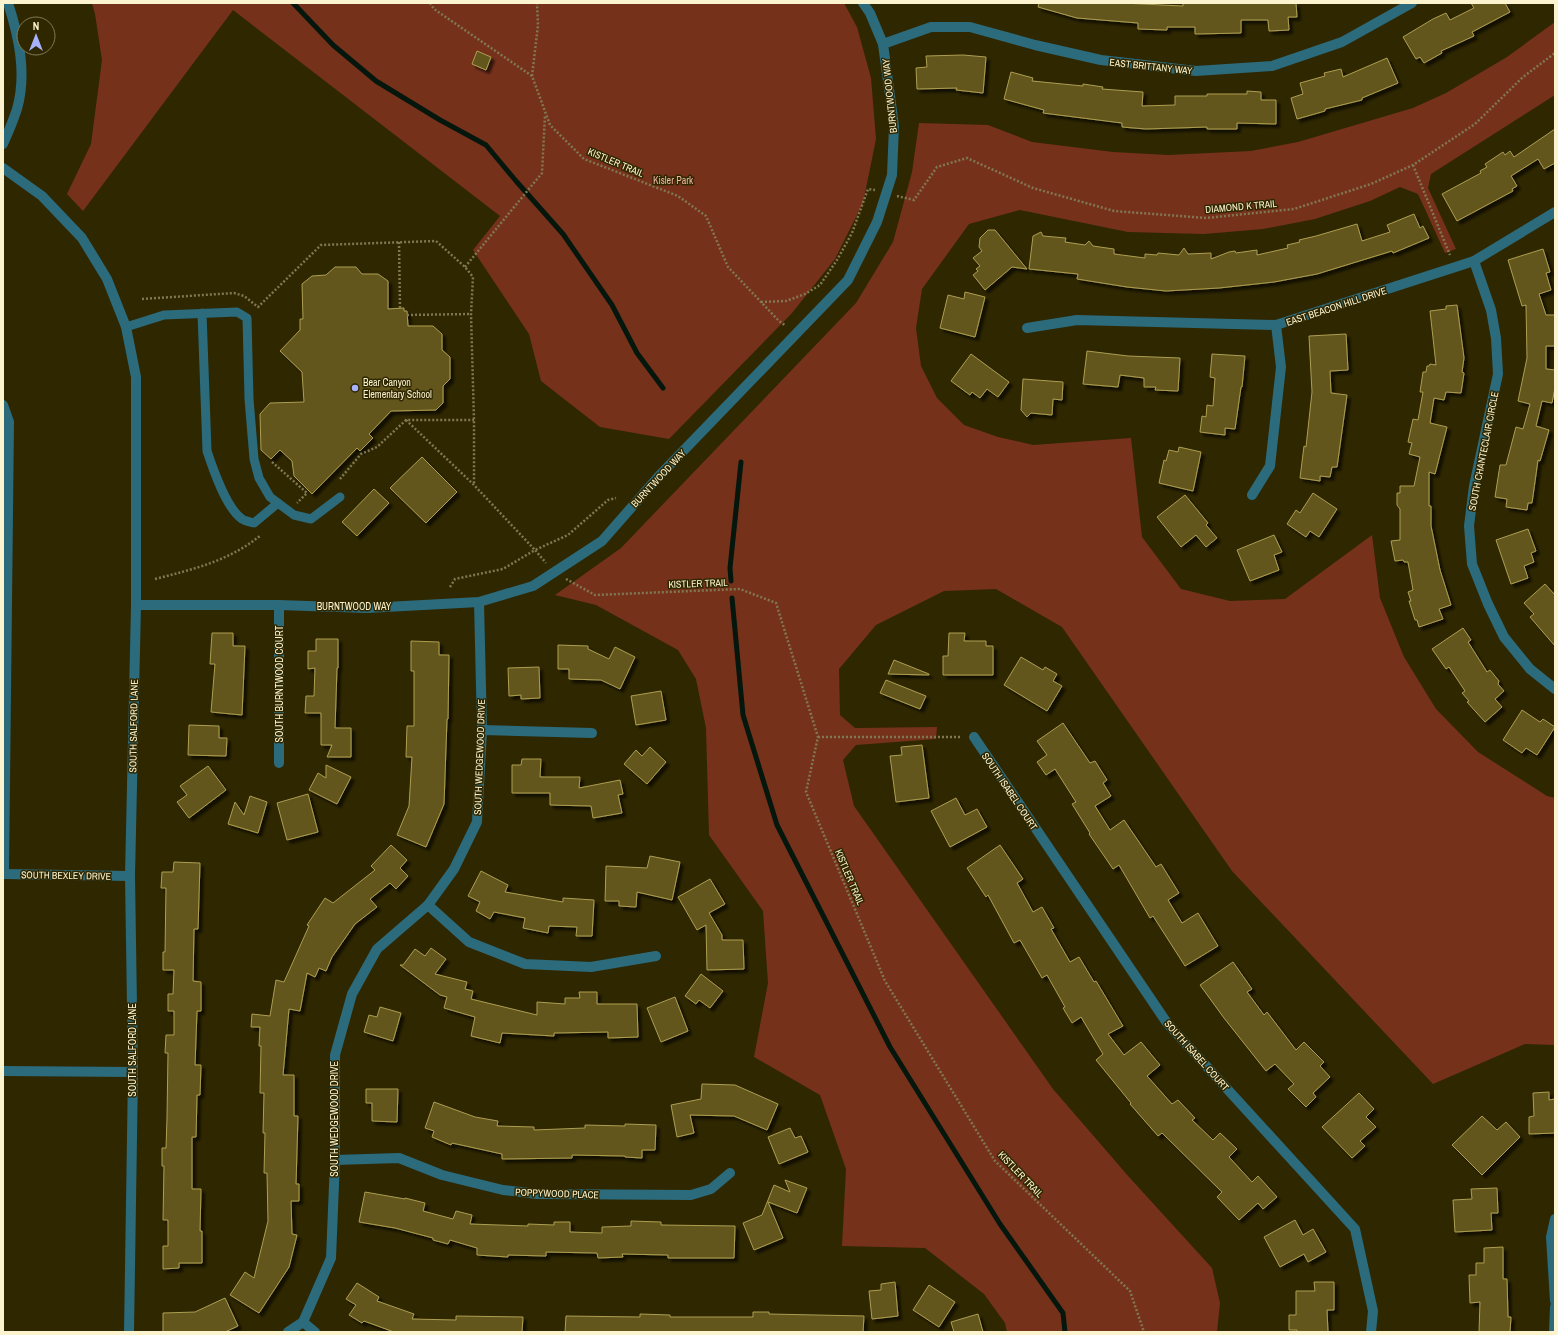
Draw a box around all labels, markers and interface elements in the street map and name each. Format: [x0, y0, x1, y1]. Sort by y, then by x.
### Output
north arrow [16, 16, 56, 56]
text: N [33, 19, 39, 33]
street label: EAST BRITTANY WAY [1109, 56, 1194, 77]
street label: BURNTWOOD WAY [879, 58, 900, 134]
street label: KISTLER TRAIL [586, 145, 646, 180]
park label: Kisler Park [653, 174, 694, 187]
street label: DIAMOND K TRAIL [1205, 197, 1278, 216]
street label: EAST BEACON HILL DRIVE [1284, 284, 1388, 329]
place label: Bear Canyon Elementary School [363, 376, 432, 401]
marker: Bear Canyon Elementary School [350, 383, 360, 393]
street label: SOUTH CHANTECLAIR CIRCLE [1466, 390, 1501, 512]
street label: BURNTWOOD WAY [628, 446, 689, 510]
street label: KISTLER TRAIL [668, 576, 728, 591]
street label: BURNTWOOD WAY [317, 600, 392, 613]
street label: SOUTH BURNTWOOD COURT [273, 626, 286, 742]
street label: SOUTH SALFORD LANE [126, 679, 141, 773]
street label: SOUTH WEDGEWOOD DRIVE [471, 699, 488, 815]
street label: SOUTH ISABEL COURT [979, 750, 1040, 833]
street label: KISTLER TRAIL [832, 847, 867, 908]
street label: SOUTH BEXLEY DRIVE [21, 868, 111, 883]
street label: SOUTH SALFORD LANE [126, 1003, 139, 1097]
street label: SOUTH ISABEL COURT [1161, 1017, 1232, 1093]
street label: SOUTH WEDGEWOOD DRIVE [328, 1061, 341, 1177]
street label: KISTLER TRAIL [995, 1148, 1046, 1201]
street label: POPPYWOOD PLACE [515, 1186, 599, 1201]

